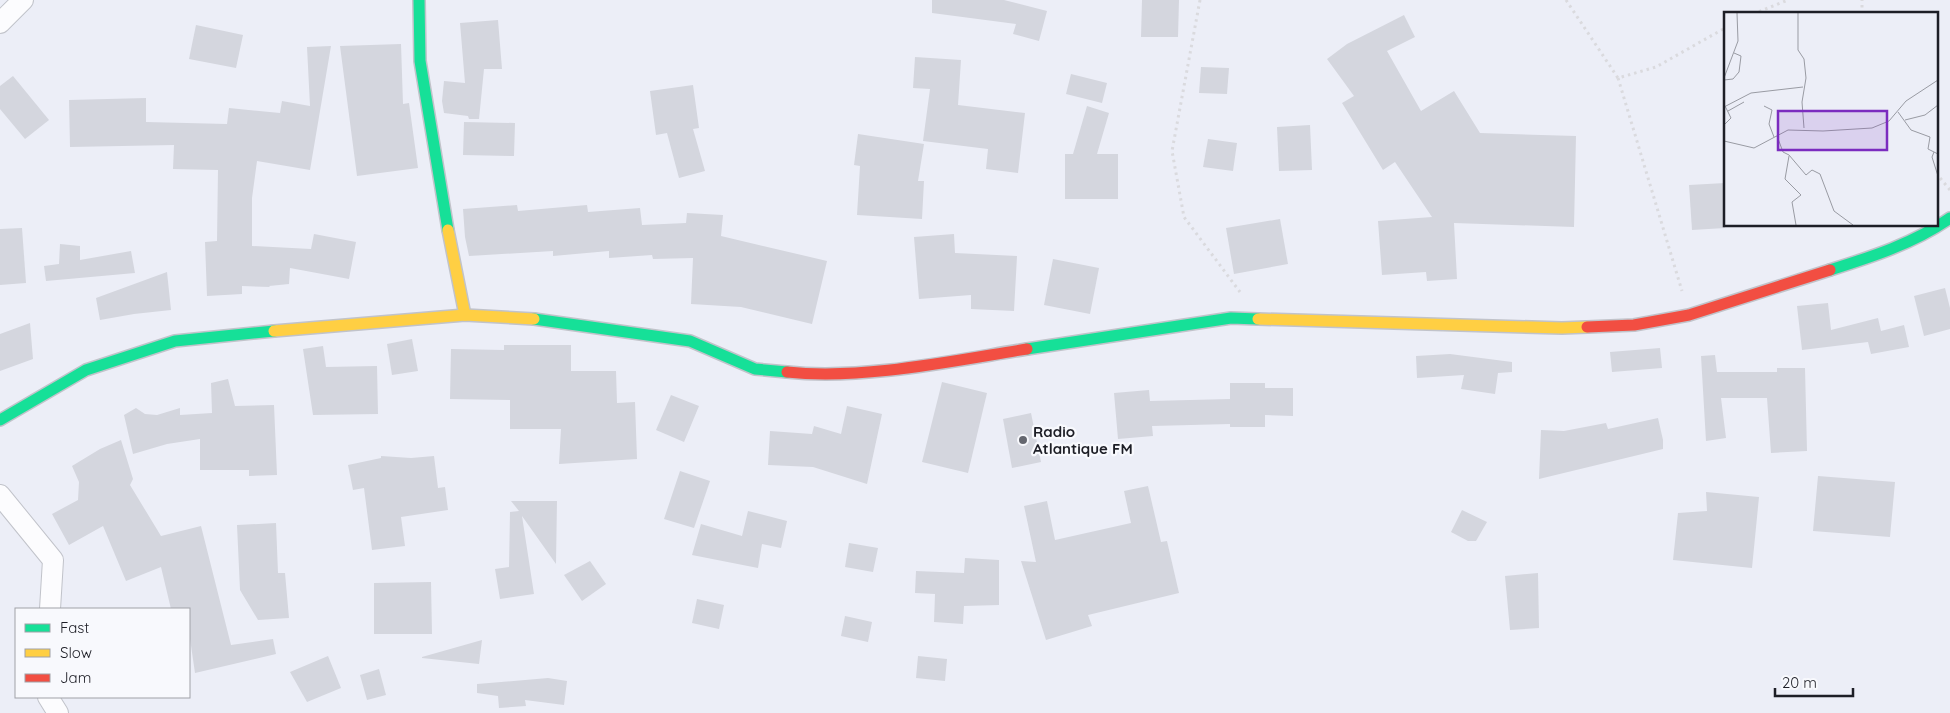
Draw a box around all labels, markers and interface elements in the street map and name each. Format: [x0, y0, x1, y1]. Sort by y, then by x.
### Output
inset map [1724, 12, 1938, 226]
place label: Radio Atlantique FM [1033, 422, 1133, 458]
marker: Radio Atlantique FM [1017, 434, 1029, 446]
legend [15, 608, 190, 698]
text: Fast [60, 618, 89, 637]
text: Slow [60, 643, 92, 662]
scale bar [1775, 666, 1852, 698]
text: Jam [60, 668, 91, 687]
text: 20 m [1782, 673, 1817, 692]

